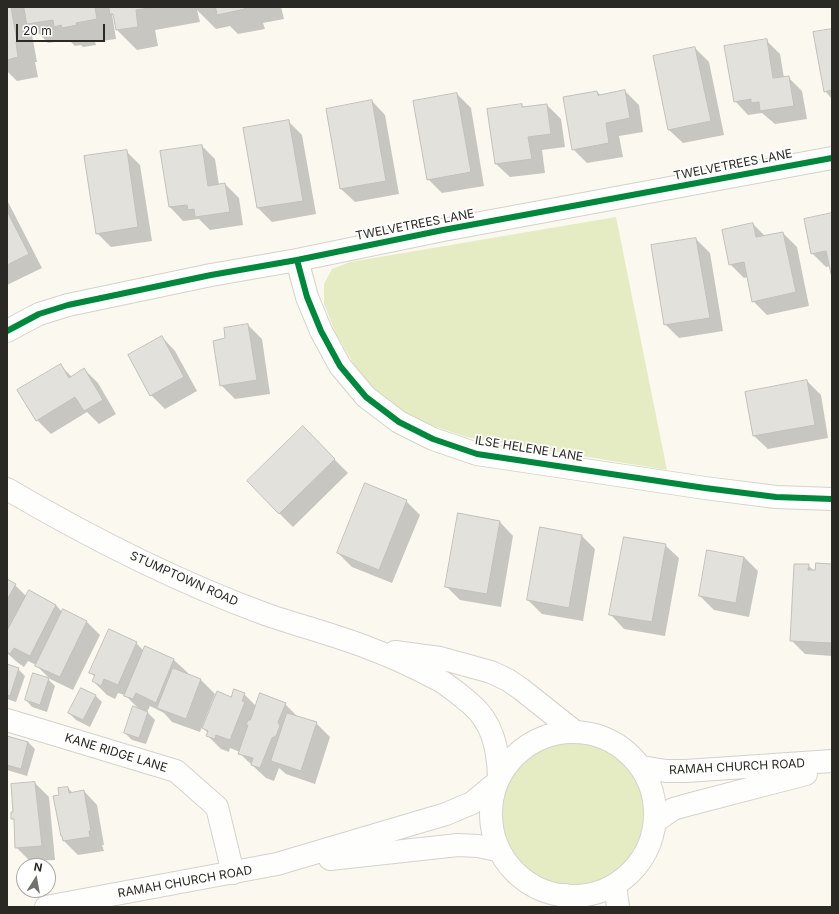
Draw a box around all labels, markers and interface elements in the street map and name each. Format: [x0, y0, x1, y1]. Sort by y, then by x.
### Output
scale bar [18, 16, 107, 42]
text: 20 m [23, 23, 52, 38]
street label: TWELVETREES LANE [672, 146, 794, 184]
street label: TWELVETREES LANE [354, 206, 476, 244]
street label: ILSE HELENE LANE [474, 433, 584, 465]
street label: STUMPTOWN ROAD [128, 549, 240, 609]
street label: KANE RIDGE LANE [63, 731, 169, 775]
street label: RAMAH CHURCH ROAD [669, 756, 805, 778]
north arrow [16, 858, 56, 898]
text: N [33, 860, 44, 875]
street label: RAMAH CHURCH ROAD [117, 863, 253, 901]

